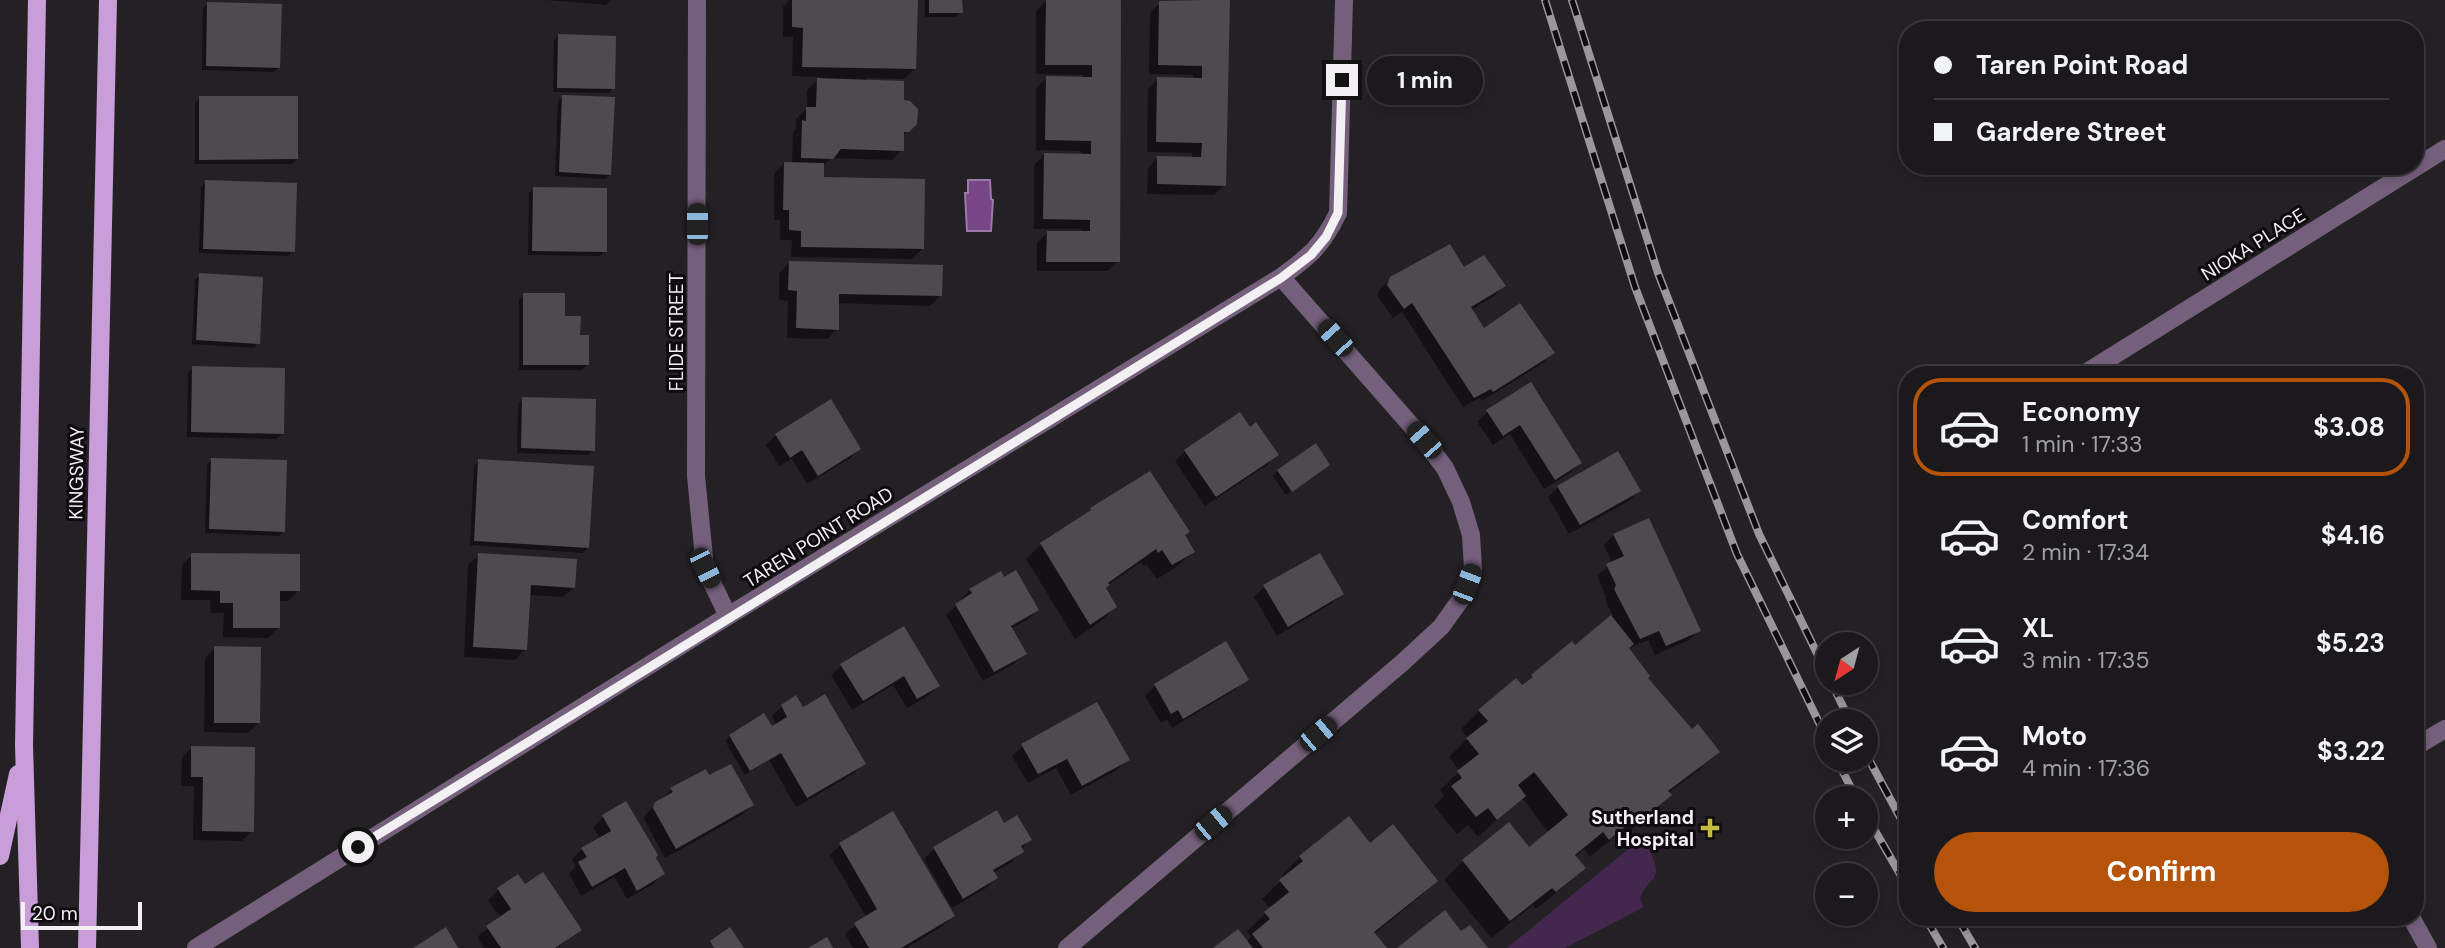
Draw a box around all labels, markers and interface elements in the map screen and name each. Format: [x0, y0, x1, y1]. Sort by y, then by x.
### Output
text: Taren Point Road [1976, 48, 2188, 82]
callout: 1 min [1366, 56, 1482, 104]
route end [1326, 64, 1358, 96]
text: 1 min [1397, 65, 1453, 95]
text: Gardere Street [1976, 115, 2167, 149]
street label: NIOKA PLACE [2196, 202, 2310, 286]
car [687, 203, 708, 245]
street label: FLIDE STREET [664, 273, 689, 391]
car [1314, 315, 1357, 361]
text: Economy [2022, 395, 2140, 429]
icon: car [1938, 396, 2001, 459]
text: $3.08 [2313, 410, 2385, 444]
car [1403, 417, 1446, 463]
street label: KINGSWAY [63, 426, 90, 520]
text: 1 min · 17:33 [2022, 429, 2143, 459]
street label: TAREN POINT ROAD [739, 481, 898, 594]
text: Comfort [2022, 503, 2128, 537]
icon: car [1938, 504, 2001, 567]
text: $4.16 [2321, 518, 2385, 552]
text: 2 min · 17:34 [2022, 537, 2149, 567]
car [687, 545, 724, 591]
car [1450, 561, 1485, 607]
text: XL [2022, 611, 2054, 645]
icon: car [1938, 612, 2001, 675]
text: $5.23 [2316, 626, 2385, 660]
north arrow [1815, 632, 1878, 695]
map controls [1815, 632, 1878, 926]
text: 3 min · 17:35 [2022, 645, 2149, 675]
button: layers [1815, 709, 1878, 772]
car [1296, 712, 1341, 756]
text: Moto [2022, 719, 2087, 753]
icon: car [1938, 720, 2001, 783]
text: $3.22 [2317, 734, 2385, 768]
text: 4 min · 17:36 [2022, 753, 2150, 783]
button: + [1815, 786, 1878, 849]
car [1191, 801, 1236, 845]
place label: Sutherland Hospital [1591, 805, 1694, 852]
marker: Sutherland Hospital [1700, 818, 1720, 838]
route start [342, 831, 374, 863]
button: Confirm [1934, 832, 2389, 912]
button: − [1815, 863, 1878, 926]
scale bar [21, 899, 142, 931]
text: 20 m [32, 901, 78, 926]

